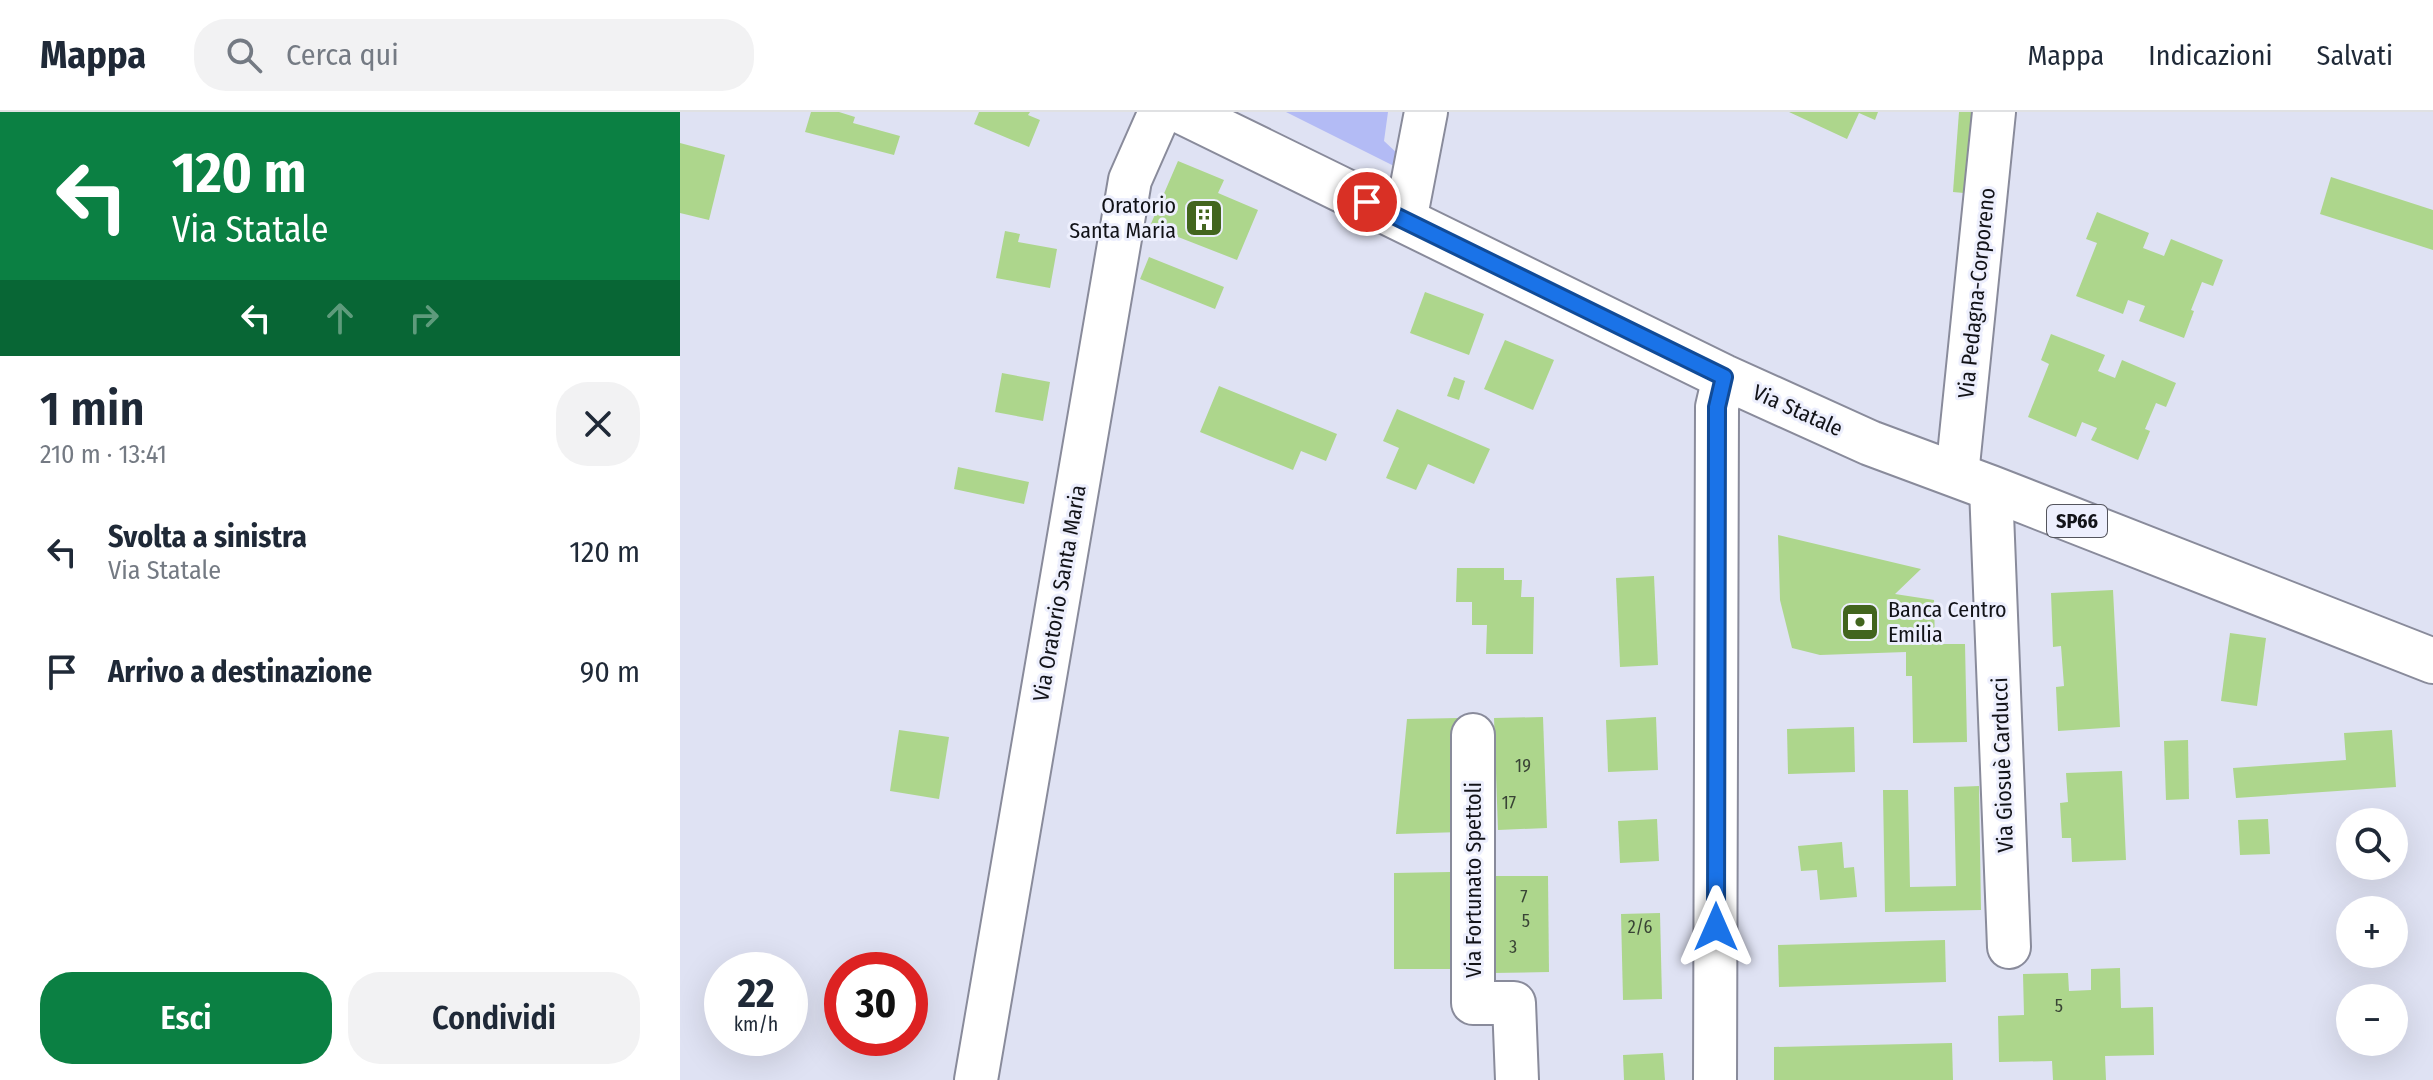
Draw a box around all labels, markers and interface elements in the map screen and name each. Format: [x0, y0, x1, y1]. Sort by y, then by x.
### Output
search box [194, 19, 754, 91]
text: Mappa [40, 32, 146, 78]
icon: search [222, 33, 266, 77]
text: Cerca qui [286, 37, 399, 73]
text: Mappa [2027, 39, 2104, 72]
text: Indicazioni [2148, 39, 2273, 72]
text: Salvati [2317, 39, 2393, 72]
text: 120 m [172, 140, 307, 207]
icon: left [40, 144, 144, 248]
pin [1333, 168, 1401, 236]
icon: arrive [1345, 180, 1389, 224]
street label: Via Pedagna-Corporeno [1952, 186, 2001, 400]
place label: Oratorio Santa Maria [1069, 192, 1176, 244]
building icon: Oratorio Santa Maria [1183, 197, 1225, 239]
text: Via Statale [172, 208, 328, 252]
icon: left [234, 296, 278, 340]
icon: ahead [318, 296, 362, 340]
icon: right [402, 296, 446, 340]
street label: Via Statale [1749, 379, 1847, 442]
text: 1 min [40, 380, 145, 438]
button: close [556, 382, 640, 466]
text: 210 m · 13:41 [40, 439, 167, 470]
street label: Via Oratorio Santa Maria [1027, 483, 1092, 703]
road number: SP66 [2047, 505, 2107, 537]
text: Svolta a sinistra [108, 519, 307, 555]
icon: left [40, 530, 84, 574]
text: 120 m [569, 534, 640, 570]
text: Via Statale [108, 555, 221, 586]
place label: Banca Centro Emilia [1888, 596, 2007, 648]
bank icon: Banca Centro Emilia [1839, 601, 1881, 643]
icon: arrive [40, 650, 84, 694]
text: Arrivo a destinazione [108, 654, 372, 690]
text: 90 m [580, 654, 640, 690]
street label: Via Giosuè Carducci [1986, 677, 2019, 853]
house number: 19 [1515, 755, 1531, 777]
street label: Via Fortunato Spettoli [1460, 782, 1487, 978]
house number: 17 [1502, 792, 1516, 814]
map controls [2336, 808, 2408, 1056]
button: search [2336, 808, 2408, 880]
position arrow [1674, 885, 1758, 969]
house number: 7 [1520, 886, 1528, 908]
button: + [2336, 896, 2408, 968]
house number: 5 [1522, 910, 1530, 932]
house number: 2/6 [1628, 916, 1652, 938]
house number: 3 [1509, 936, 1517, 958]
speed limit sign: 30 [824, 952, 928, 1056]
text: 22 [737, 970, 775, 1018]
button: Esci [40, 972, 332, 1064]
button: Condividi [348, 972, 640, 1064]
button: − [2336, 984, 2408, 1056]
house number: 5 [2055, 995, 2063, 1017]
text: km/h [734, 1012, 778, 1036]

